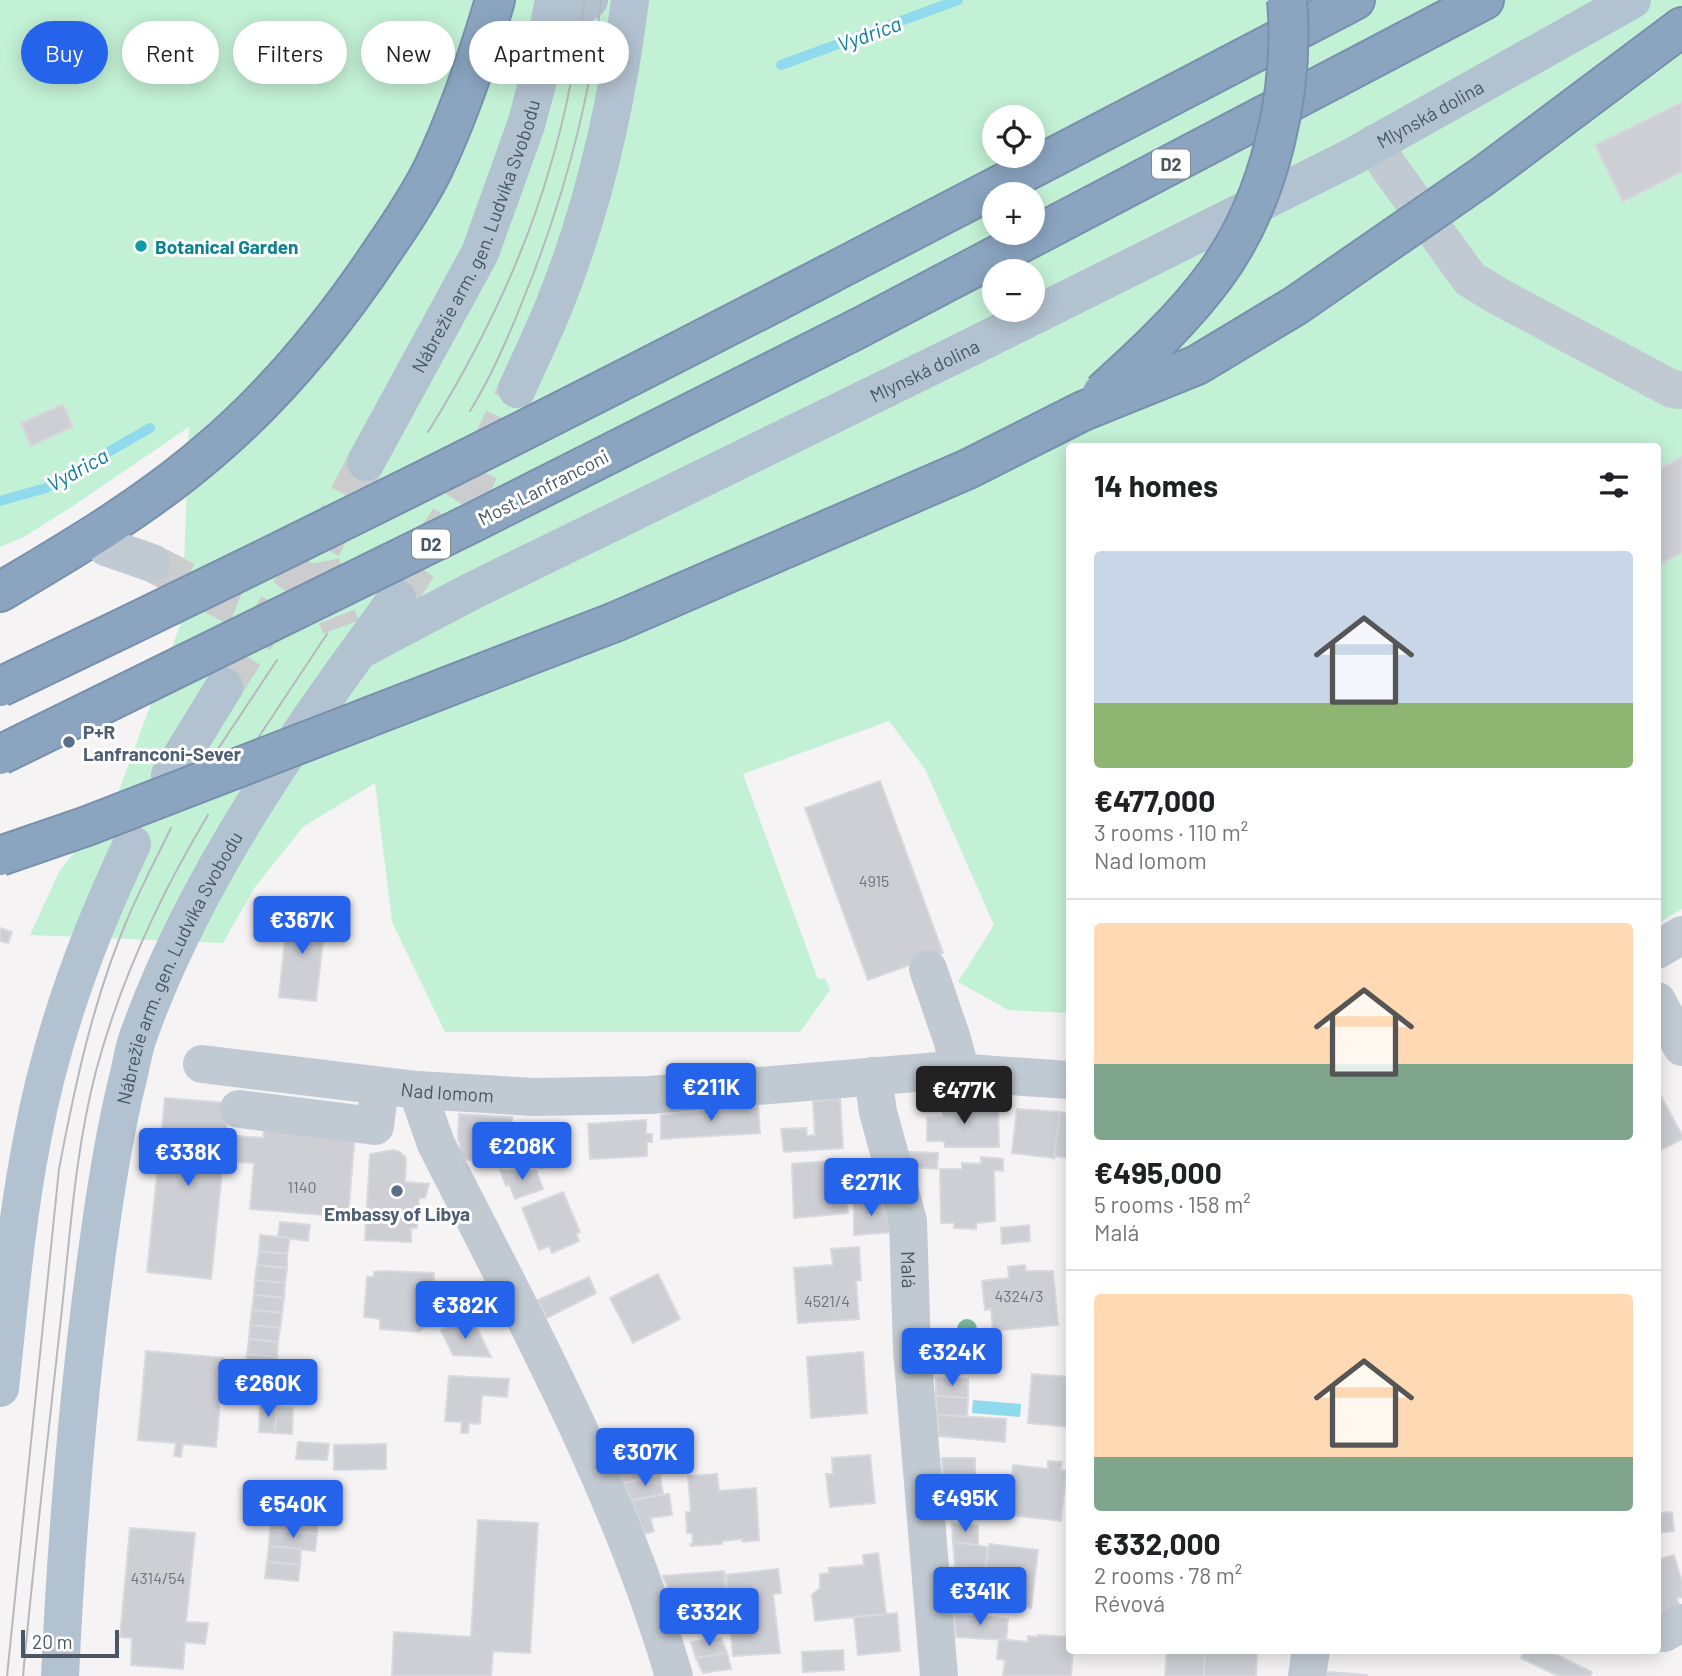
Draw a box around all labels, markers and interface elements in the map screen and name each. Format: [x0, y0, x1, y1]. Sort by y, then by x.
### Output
water label: Vydrica [834, 10, 904, 56]
chip: Buy [21, 21, 108, 84]
chip: Rent [122, 21, 219, 84]
chip: Filters [233, 21, 347, 84]
chip: New [361, 21, 455, 84]
chip: Apartment [469, 21, 629, 84]
street label: Mlynská dolina [1372, 74, 1487, 152]
street label: Nábrežie arm. gen. Ludvíka Svobodu [406, 97, 544, 376]
map controls [982, 105, 1045, 322]
button: locate [982, 105, 1045, 168]
road number: D2 [1152, 149, 1190, 178]
button: + [982, 182, 1045, 245]
place label: Botanical Garden [155, 235, 298, 258]
marker: Botanical Garden [133, 238, 149, 254]
button: − [982, 259, 1045, 322]
street label: Mlynská dolina [866, 333, 983, 406]
water label: Vydrica [42, 442, 112, 496]
street label: Most Lanfranconi [474, 444, 612, 530]
icon: filters [1595, 466, 1633, 504]
text: 14 homes [1094, 467, 1218, 503]
road number: D2 [412, 530, 450, 558]
icon: home [1301, 597, 1427, 723]
place label: P+R Lanfranconi-Sever [83, 720, 242, 765]
marker: P+R Lanfranconi-Sever [61, 734, 77, 750]
text: €477,000 [1094, 782, 1215, 818]
text: 3 rooms · 110 m² [1094, 818, 1248, 846]
street label: Nábrežie arm. gen. Ludvíka Svobodu [111, 827, 246, 1106]
text: Nad lomom [1094, 846, 1207, 874]
house number: 4915 [859, 871, 889, 890]
pin: €367K [253, 897, 351, 956]
text: €367K [269, 905, 335, 933]
icon: home [1301, 969, 1427, 1095]
pin: €211K [662, 1064, 760, 1123]
pin: €477K [915, 1066, 1013, 1126]
text: €211K [682, 1072, 740, 1100]
text: €477K [932, 1075, 996, 1103]
street label: Nad lomom [400, 1077, 495, 1106]
pin: €208K [473, 1122, 571, 1182]
pin: €338K [139, 1128, 237, 1188]
text: €208K [488, 1131, 556, 1159]
text: €338K [155, 1137, 221, 1165]
text: €495,000 [1094, 1154, 1222, 1190]
pin: €271K [822, 1158, 920, 1218]
text: €271K [840, 1167, 902, 1195]
house number: 1140 [287, 1177, 317, 1196]
marker: Embassy of Libya [389, 1183, 405, 1199]
text: 5 rooms · 158 m² [1094, 1190, 1251, 1218]
place label: Embassy of Libya [324, 1202, 470, 1225]
text: Malá [1094, 1218, 1139, 1246]
street label: Malá [897, 1251, 922, 1289]
pin: €382K [416, 1282, 514, 1341]
house number: 4324/3 [994, 1286, 1044, 1305]
text: €382K [432, 1290, 498, 1318]
house number: 4521/4 [804, 1291, 850, 1310]
pin: €324K [903, 1328, 1001, 1388]
text: €324K [918, 1337, 986, 1365]
icon: home [1301, 1340, 1427, 1466]
pin: €260K [219, 1360, 317, 1419]
text: €260K [234, 1368, 302, 1396]
pin: €307K [596, 1428, 694, 1488]
text: €307K [612, 1437, 678, 1465]
pin: €495K [916, 1474, 1014, 1534]
pin: €540K [244, 1480, 342, 1540]
text: €495K [931, 1483, 999, 1511]
text: €540K [259, 1489, 327, 1517]
text: €332,000 [1094, 1525, 1221, 1561]
text: 2 rooms · 78 m² [1094, 1561, 1242, 1589]
house number: 4314/54 [131, 1568, 185, 1587]
pin: €341K [931, 1568, 1029, 1627]
text: €341K [949, 1576, 1011, 1604]
pin: €332K [660, 1588, 758, 1648]
text: Révová [1094, 1589, 1165, 1617]
text: €332K [676, 1597, 742, 1625]
scale bar [21, 1627, 119, 1659]
text: 20 m [32, 1630, 72, 1653]

